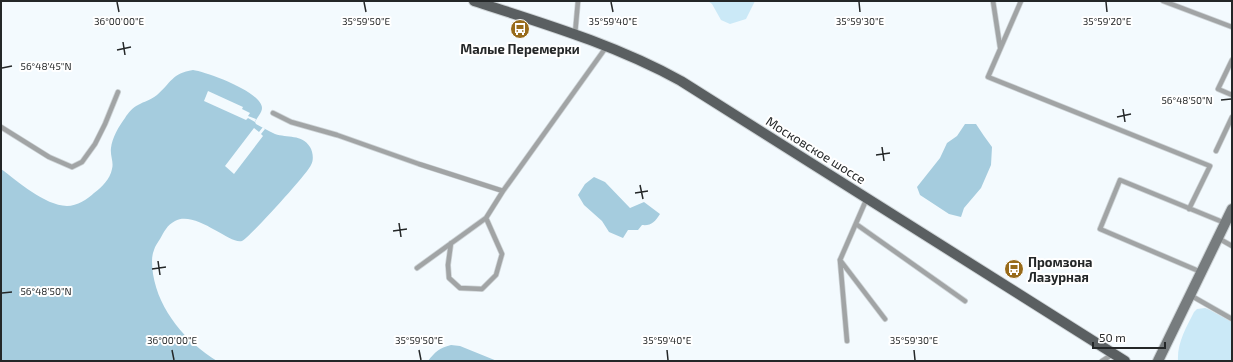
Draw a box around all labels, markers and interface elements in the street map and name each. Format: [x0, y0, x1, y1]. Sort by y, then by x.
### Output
text: 36°00'00"E [94, 15, 145, 27]
text: 35°59'50"E [342, 15, 391, 27]
text: 35°59'40"E [589, 15, 638, 27]
text: 35°59'30"E [836, 15, 885, 27]
text: 35°59'20"E [1083, 15, 1132, 27]
bus stop icon: Малые Перемерки [509, 18, 531, 40]
place label: Малые Перемерки [460, 41, 580, 57]
text: 56°48'45"N [21, 60, 71, 72]
text: 56°48'50"N [1162, 94, 1213, 106]
street label: Московское шоссе [763, 113, 869, 187]
place label: Промзона Лазурная [1028, 254, 1092, 285]
bus stop icon: Промзона Лазурная [1003, 258, 1025, 280]
text: 56°48'50"N [21, 285, 72, 297]
scale bar [1093, 324, 1165, 350]
text: 50 m [1099, 330, 1126, 344]
text: 36°00'00"E [147, 334, 198, 346]
text: 35°59'50"E [395, 334, 444, 346]
text: 35°59'40"E [643, 334, 692, 346]
text: 35°59'30"E [890, 334, 939, 346]

